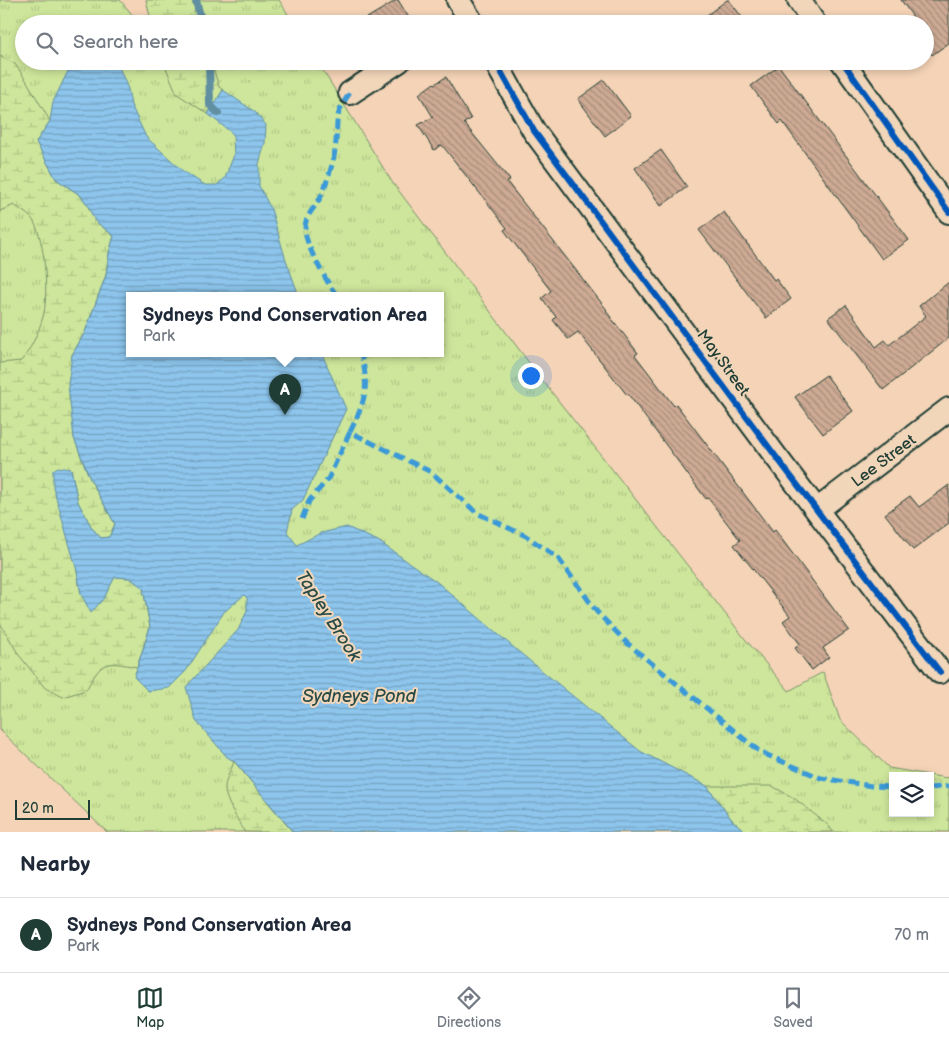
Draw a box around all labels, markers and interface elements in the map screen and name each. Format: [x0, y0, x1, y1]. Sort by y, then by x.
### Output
search box [15, 15, 934, 70]
icon: search [33, 29, 61, 57]
text: Search here [73, 31, 178, 54]
popup [126, 292, 444, 357]
text: Sydneys Pond Conservation Area [143, 304, 427, 327]
street label: May Street [692, 326, 753, 400]
text: Park [143, 327, 175, 346]
your location [518, 363, 544, 389]
pin: A [269, 374, 301, 415]
street label: Lee Street [848, 431, 920, 492]
water label: Tapley Brook [292, 567, 366, 666]
water label: Sydneys Pond [302, 686, 417, 707]
map controls [889, 772, 934, 817]
button: layers [889, 772, 934, 817]
scale bar [15, 797, 90, 820]
text: 20 m [22, 800, 54, 817]
text: Nearby [20, 852, 90, 877]
text: Sydneys Pond Conservation Area [67, 914, 352, 937]
text: A [31, 926, 41, 945]
text: 70 m [894, 926, 929, 945]
text: Park [67, 937, 99, 956]
tab: Map [136, 984, 164, 1031]
tab: Directions [437, 984, 501, 1031]
tab: Saved [773, 984, 813, 1031]

